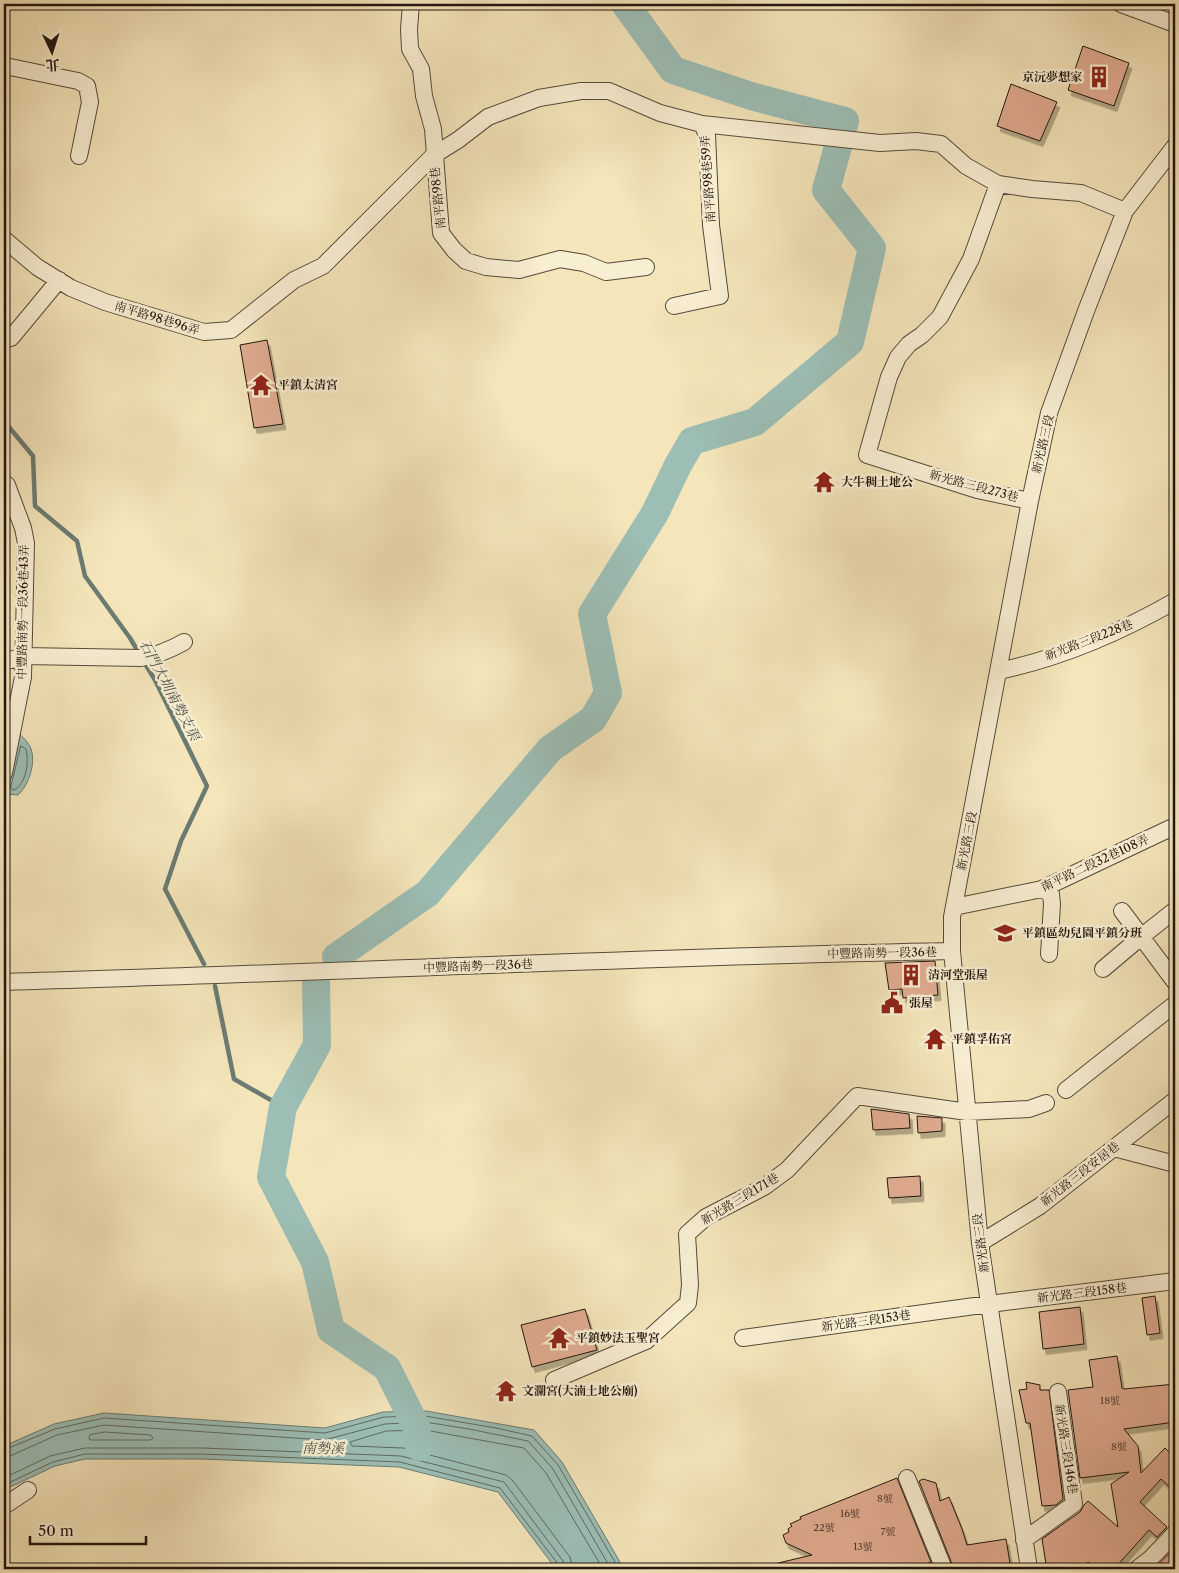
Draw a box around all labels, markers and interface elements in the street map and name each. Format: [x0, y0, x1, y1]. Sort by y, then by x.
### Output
north arrow [28, 28, 78, 78]
text: 北 [45, 56, 61, 74]
building icon: 京沅夢想家 [1086, 64, 1112, 90]
place label: 京沅夢想家 [1022, 69, 1082, 84]
street label: 南平路98巷59弄 [697, 135, 718, 223]
street label: 南平路98巷 [427, 166, 448, 230]
street label: 南平路98巷96弄 [113, 297, 202, 338]
temple icon: 平鎮太清宮 [248, 372, 274, 398]
place label: 平鎮太清宮 [278, 377, 338, 392]
street label: 新光路三段 [1028, 413, 1057, 475]
street label: 新光路三段273巷 [928, 466, 1020, 505]
temple icon: 大牛稠土地公 [811, 469, 837, 495]
place label: 大牛稠土地公 [841, 474, 913, 489]
street label: 中豐路南勢一段36巷43弄 [14, 544, 31, 680]
street label: 新光路三段228巷 [1043, 616, 1135, 663]
water label: 石門大圳南勢支渠 [136, 636, 205, 745]
street label: 新光路三段 [953, 810, 980, 872]
street label: 南平路二段32巷108弄 [1038, 831, 1151, 894]
school or university icon: 平鎮區幼兒園平鎮分班 [992, 920, 1018, 946]
place label: 平鎮區幼兒園平鎮分班 [1022, 925, 1142, 940]
street label: 中豐路南勢一段36巷 [827, 944, 937, 961]
street label: 中豐路南勢一段36巷 [423, 956, 533, 975]
building icon: 清河堂張屋 [898, 962, 924, 988]
place label: 清河堂張屋 [928, 967, 988, 982]
public building icon: 張屋 [879, 990, 905, 1016]
place label: 張屋 [909, 995, 933, 1010]
temple icon: 平鎮孚佑宮 [922, 1026, 948, 1052]
place label: 平鎮孚佑宮 [952, 1031, 1012, 1046]
street label: 新光路三段安居巷 [1037, 1138, 1122, 1209]
street label: 新光路三段171巷 [698, 1169, 781, 1228]
street label: 新光路三段 [969, 1212, 992, 1274]
street label: 新光路三段158巷 [1036, 1280, 1128, 1305]
street label: 新光路三段153巷 [820, 1307, 912, 1334]
temple icon: 平鎮妙法玉聖宮 [546, 1325, 572, 1351]
place label: 平鎮妙法玉聖宮 [576, 1330, 660, 1345]
temple icon: 文瀾宮(大湳土地公廟) [493, 1378, 519, 1404]
place label: 文瀾宮(大湳土地公廟) [522, 1383, 638, 1398]
house number: 18號 [1100, 1394, 1120, 1407]
street label: 新光路三段146巷 [1052, 1403, 1081, 1495]
water label: 南勢溪 [302, 1439, 346, 1457]
house number: 8號 [1111, 1440, 1127, 1453]
house number: 8號 [877, 1492, 893, 1505]
house number: 16號 [840, 1507, 860, 1520]
scale bar [30, 1513, 146, 1545]
text: 50 m [38, 1521, 74, 1540]
house number: 22號 [813, 1521, 835, 1534]
house number: 7號 [881, 1525, 895, 1538]
house number: 13號 [853, 1540, 873, 1553]

